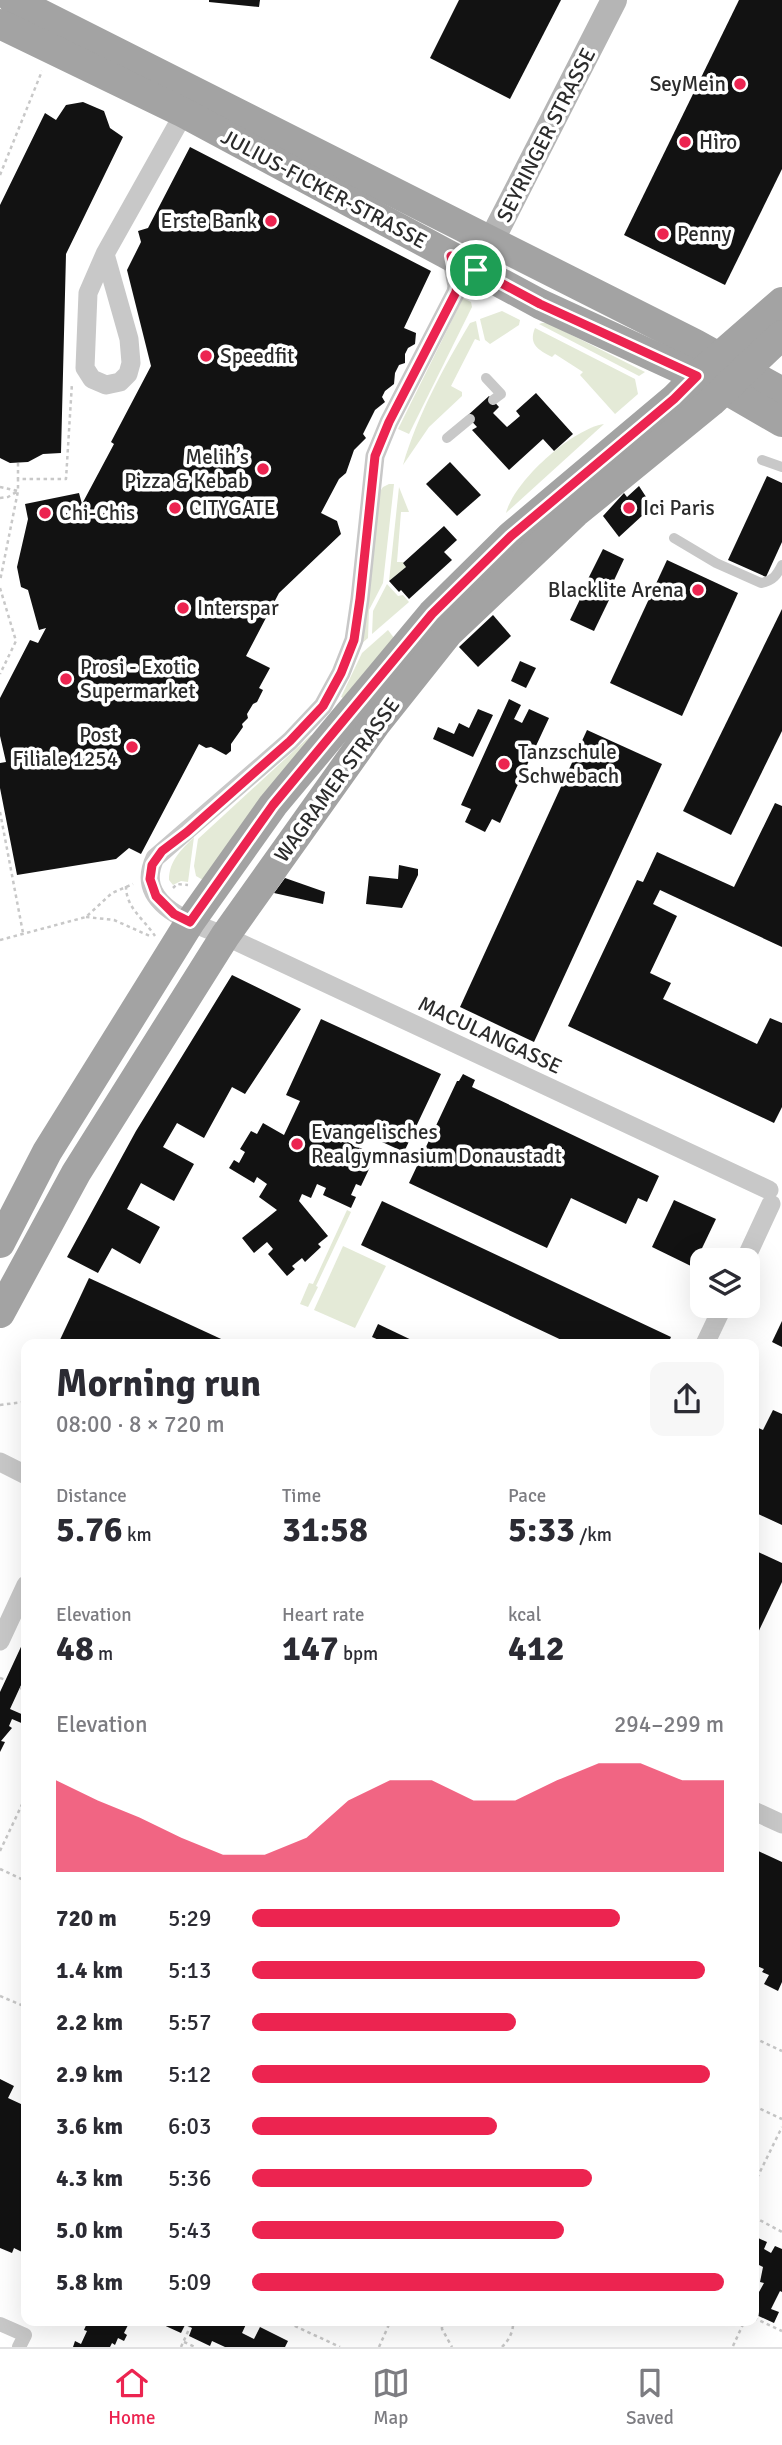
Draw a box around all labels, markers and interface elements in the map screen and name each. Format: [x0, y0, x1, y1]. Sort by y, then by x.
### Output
street label: SEYRINGER STRASSE [491, 44, 601, 226]
place label: SeyMein [650, 71, 726, 97]
marker: SeyMein [732, 76, 748, 92]
street label: JULIUS-FICKER-STRASSE [217, 124, 431, 254]
place label: Hiro [699, 129, 737, 155]
marker: Hiro [677, 134, 693, 150]
place label: Erste Bank [161, 208, 257, 234]
marker: Erste Bank [263, 213, 279, 229]
place label: Penny [677, 221, 731, 247]
marker: Penny [655, 226, 671, 242]
pin [446, 240, 506, 300]
icon: arrive [457, 251, 495, 289]
place label: Speedfit [220, 343, 294, 369]
marker: Speedfit [198, 348, 214, 364]
place label: Melih’s Pizza & Kebab [124, 444, 249, 494]
marker: Melih’s Pizza & Kebab [255, 461, 271, 477]
place label: CITYGATE [189, 495, 276, 521]
place label: Ici Paris [643, 495, 715, 521]
place label: Chi-Chis [59, 500, 135, 526]
marker: CITYGATE [167, 500, 183, 516]
marker: Ici Paris [621, 500, 637, 516]
marker: Chi-Chis [37, 505, 53, 521]
place label: Blacklite Arena [548, 577, 684, 603]
marker: Blacklite Arena [690, 582, 706, 598]
place label: Interspar [197, 595, 279, 621]
marker: Interspar [175, 600, 191, 616]
place label: Prosi - Exotic Supermarket [80, 654, 196, 704]
marker: Prosi - Exotic Supermarket [58, 671, 74, 687]
street label: WAGRAMER STRASSE [269, 693, 405, 867]
place label: Post Filiale 1254 [13, 722, 118, 772]
marker: Post Filiale 1254 [124, 739, 140, 755]
place label: Tanzschule Schwebach [518, 739, 619, 789]
marker: Tanzschule Schwebach [496, 756, 512, 772]
street label: MACULANGASSE [414, 990, 566, 1080]
place label: Evangelisches Realgymnasium Donaustadt [311, 1119, 562, 1169]
marker: Evangelisches Realgymnasium Donaustadt [289, 1136, 305, 1152]
map controls [690, 1248, 760, 1318]
button: layers [690, 1248, 760, 1318]
text: Morning run [56, 1360, 261, 1407]
button: share [650, 1362, 724, 1436]
text: 08:00 · 8 × 720 m [56, 1410, 225, 1439]
text: Distance [56, 1484, 127, 1508]
text: Time [282, 1484, 321, 1508]
text: Pace [508, 1484, 546, 1508]
text: 5.76 [56, 1508, 123, 1551]
text: 31:58 [282, 1508, 368, 1551]
text: 5:33 [508, 1508, 575, 1551]
text: km [123, 1523, 152, 1547]
text: /km [575, 1523, 612, 1547]
text: Elevation [56, 1603, 132, 1627]
text: Heart rate [282, 1603, 364, 1627]
text: kcal [508, 1603, 541, 1627]
text: 48 [56, 1627, 94, 1670]
text: 147 [282, 1627, 339, 1670]
text: 412 [508, 1627, 565, 1670]
text: m [94, 1642, 113, 1666]
text: bpm [339, 1642, 378, 1666]
text: Elevation [56, 1710, 148, 1739]
text: 294–299 m [614, 1710, 724, 1739]
text: 720 m [56, 1904, 117, 1933]
text: 5:29 [168, 1904, 211, 1933]
text: 1.4 km [56, 1956, 123, 1985]
text: 5:13 [168, 1956, 211, 1985]
text: 2.2 km [56, 2008, 123, 2037]
text: 5:57 [168, 2008, 211, 2037]
text: 2.9 km [56, 2060, 123, 2089]
text: 5:12 [168, 2060, 211, 2089]
text: 3.6 km [56, 2112, 123, 2141]
text: 6:03 [168, 2112, 211, 2141]
text: 4.3 km [56, 2164, 123, 2193]
text: 5:36 [168, 2164, 211, 2193]
text: 5.0 km [56, 2216, 123, 2245]
text: 5:43 [168, 2216, 211, 2245]
text: 5.8 km [56, 2268, 123, 2297]
text: 5:09 [168, 2268, 211, 2297]
tab: Home [108, 2364, 155, 2430]
tab: Map [372, 2364, 410, 2430]
tab: Saved [626, 2364, 674, 2430]

